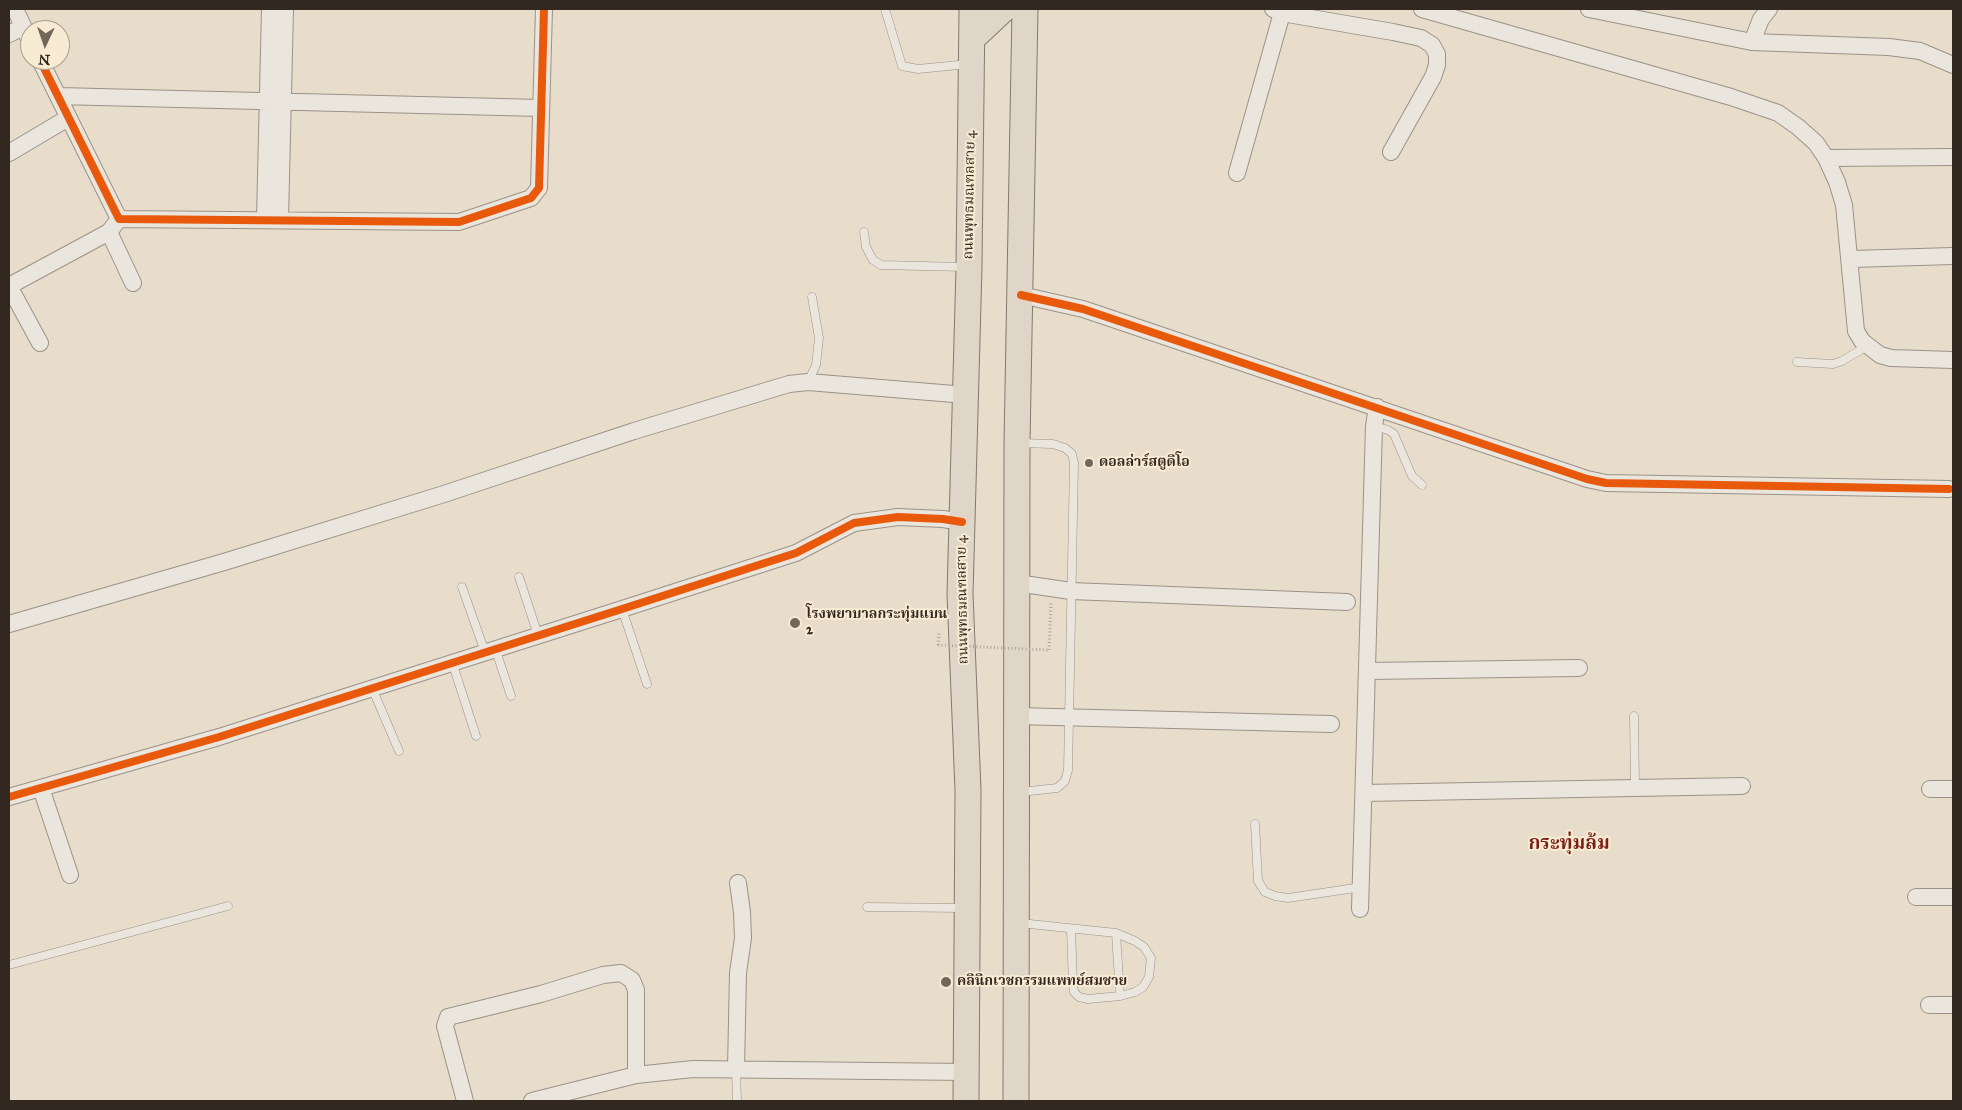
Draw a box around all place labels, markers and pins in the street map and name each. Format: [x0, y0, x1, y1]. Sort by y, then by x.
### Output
place label: ดอลล่าร์สตูดิโอ [1099, 455, 1190, 471]
marker: ดอลล่าร์สตูดิโอ [1083, 457, 1095, 469]
place label: โรงพยาบาลกระทุ่มแบน 2 [806, 607, 947, 640]
marker: โรงพยาบาลกระทุ่มแบน 2 [788, 616, 802, 630]
place label: คลินิกเวชกรรมแพทย์สมชาย [957, 974, 1127, 990]
marker: คลินิกเวชกรรมแพทย์สมชาย [939, 975, 953, 989]

